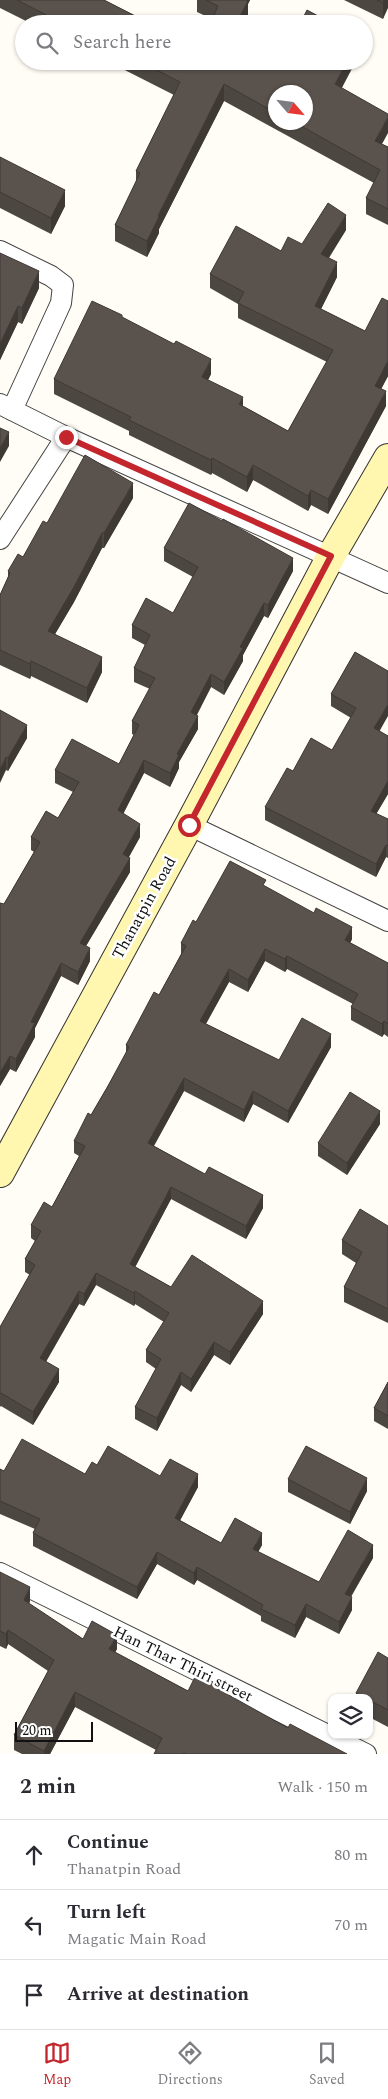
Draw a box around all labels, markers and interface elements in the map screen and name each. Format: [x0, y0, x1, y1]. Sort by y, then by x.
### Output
search box [15, 15, 373, 70]
text: Search here [73, 28, 172, 57]
icon: search [33, 29, 61, 57]
north arrow [268, 85, 313, 130]
route end [55, 426, 78, 449]
route start [178, 814, 201, 837]
street label: Thanatpin Road [106, 852, 182, 964]
street label: Han Thar Thiri street [109, 1620, 257, 1708]
map controls [328, 1694, 373, 1739]
button: layers [328, 1694, 373, 1739]
scale bar [15, 1719, 92, 1742]
text: 20 m [22, 1720, 52, 1741]
text: 2 min [20, 1771, 76, 1803]
text: Walk · 150 m [277, 1775, 368, 1799]
text: Continue [67, 1828, 149, 1857]
icon: ahead [20, 1841, 48, 1869]
text: 80 m [334, 1843, 368, 1867]
text: Thanatpin Road [67, 1857, 181, 1881]
text: Turn left [67, 1898, 146, 1927]
icon: left [20, 1911, 48, 1939]
text: 70 m [334, 1913, 368, 1937]
text: Magatic Main Road [67, 1927, 206, 1951]
text: Arrive at destination [67, 1980, 249, 2009]
icon: arrive [20, 1981, 48, 2009]
tab: Map [43, 2039, 71, 2090]
tab: Directions [157, 2039, 223, 2090]
tab: Saved [309, 2039, 345, 2090]

